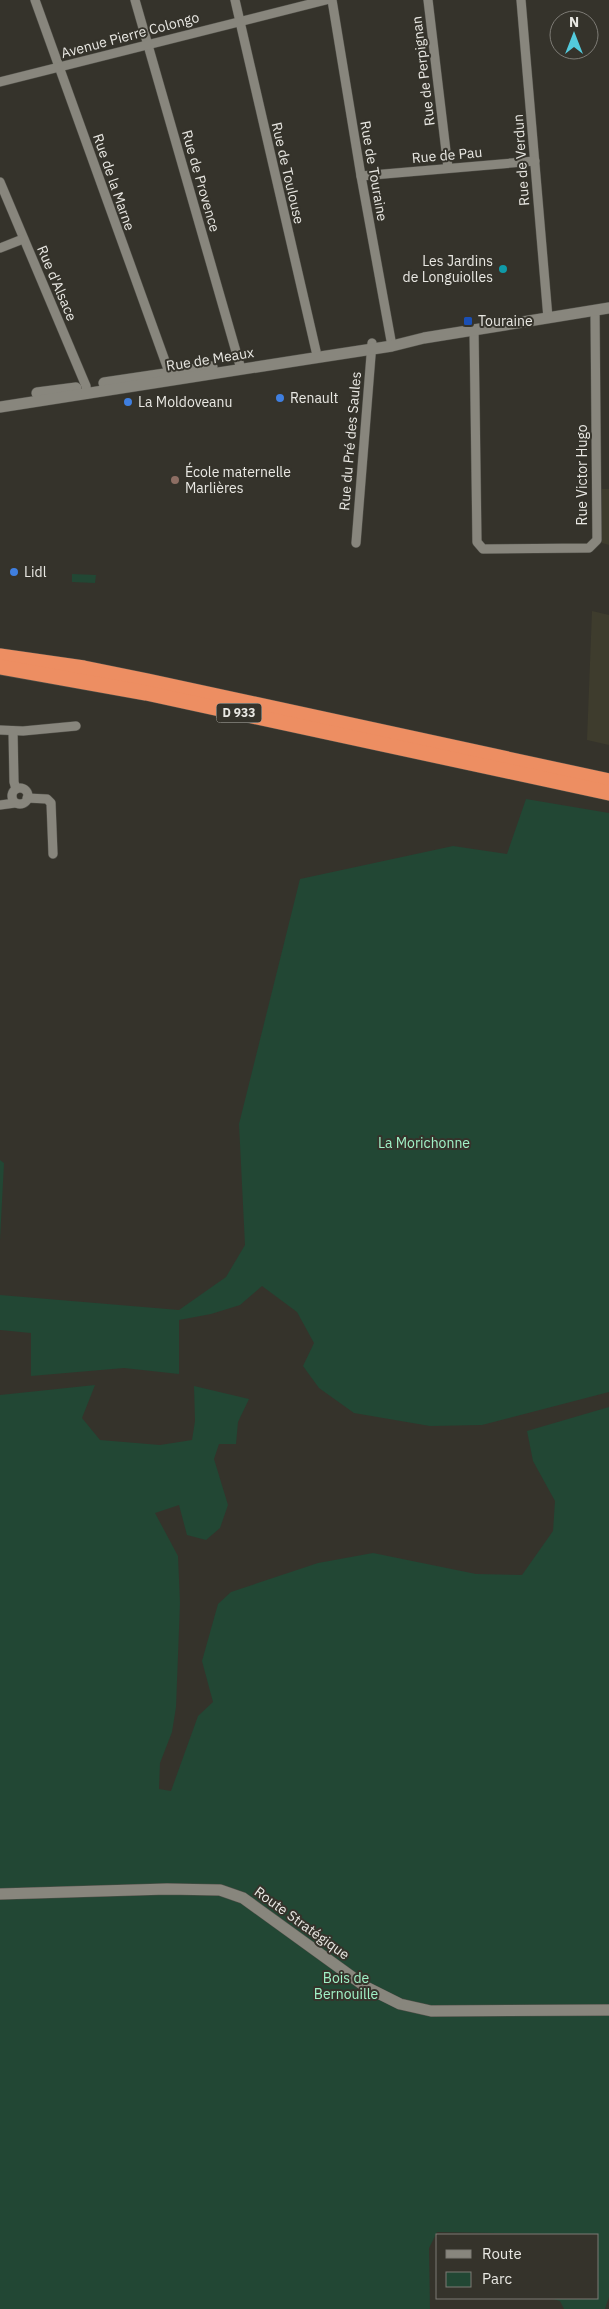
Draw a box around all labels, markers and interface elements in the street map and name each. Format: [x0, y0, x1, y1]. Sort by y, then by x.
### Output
street label: Avenue Pierre Colongo [59, 8, 201, 62]
north arrow [549, 10, 599, 60]
text: N [569, 13, 579, 31]
street label: Rue de Perpignan [407, 15, 439, 127]
street label: Rue de Verdun [509, 114, 533, 206]
street label: Rue de Touraine [356, 119, 392, 223]
street label: Rue de Toulouse [268, 120, 309, 226]
street label: Rue de Provence [178, 128, 224, 234]
street label: Rue de la Marne [89, 131, 139, 233]
street label: Rue de Pau [411, 143, 483, 167]
street label: Rue d'Alsace [33, 242, 81, 324]
place label: Les Jardins de Longuiolles [403, 252, 493, 286]
marker: Les Jardins de Longuiolles [497, 263, 509, 275]
place label: Touraine [478, 312, 533, 330]
marker: Touraine [462, 315, 474, 327]
street label: Rue de Meaux [165, 343, 255, 375]
street label: Rue du Pré des Saules [335, 371, 365, 511]
place label: Renault [290, 389, 339, 407]
marker: Renault [274, 392, 286, 404]
place label: La Moldoveanu [138, 393, 233, 411]
marker: La Moldoveanu [122, 396, 134, 408]
street label: Rue Victor Hugo [573, 424, 591, 526]
place label: École maternelle Marlières [185, 462, 291, 497]
marker: École maternelle Marlières [169, 474, 181, 486]
place label: Lidl [24, 563, 47, 581]
marker: Lidl [8, 566, 20, 578]
road number: D 933 [216, 704, 262, 722]
park label: La Morichonne [378, 1134, 470, 1152]
street label: Route Stratégique [251, 1882, 353, 1964]
park label: Bois de Bernouille [314, 1969, 379, 2003]
legend [436, 2234, 599, 2299]
text: Route [482, 2244, 522, 2263]
text: Parc [482, 2269, 512, 2288]

